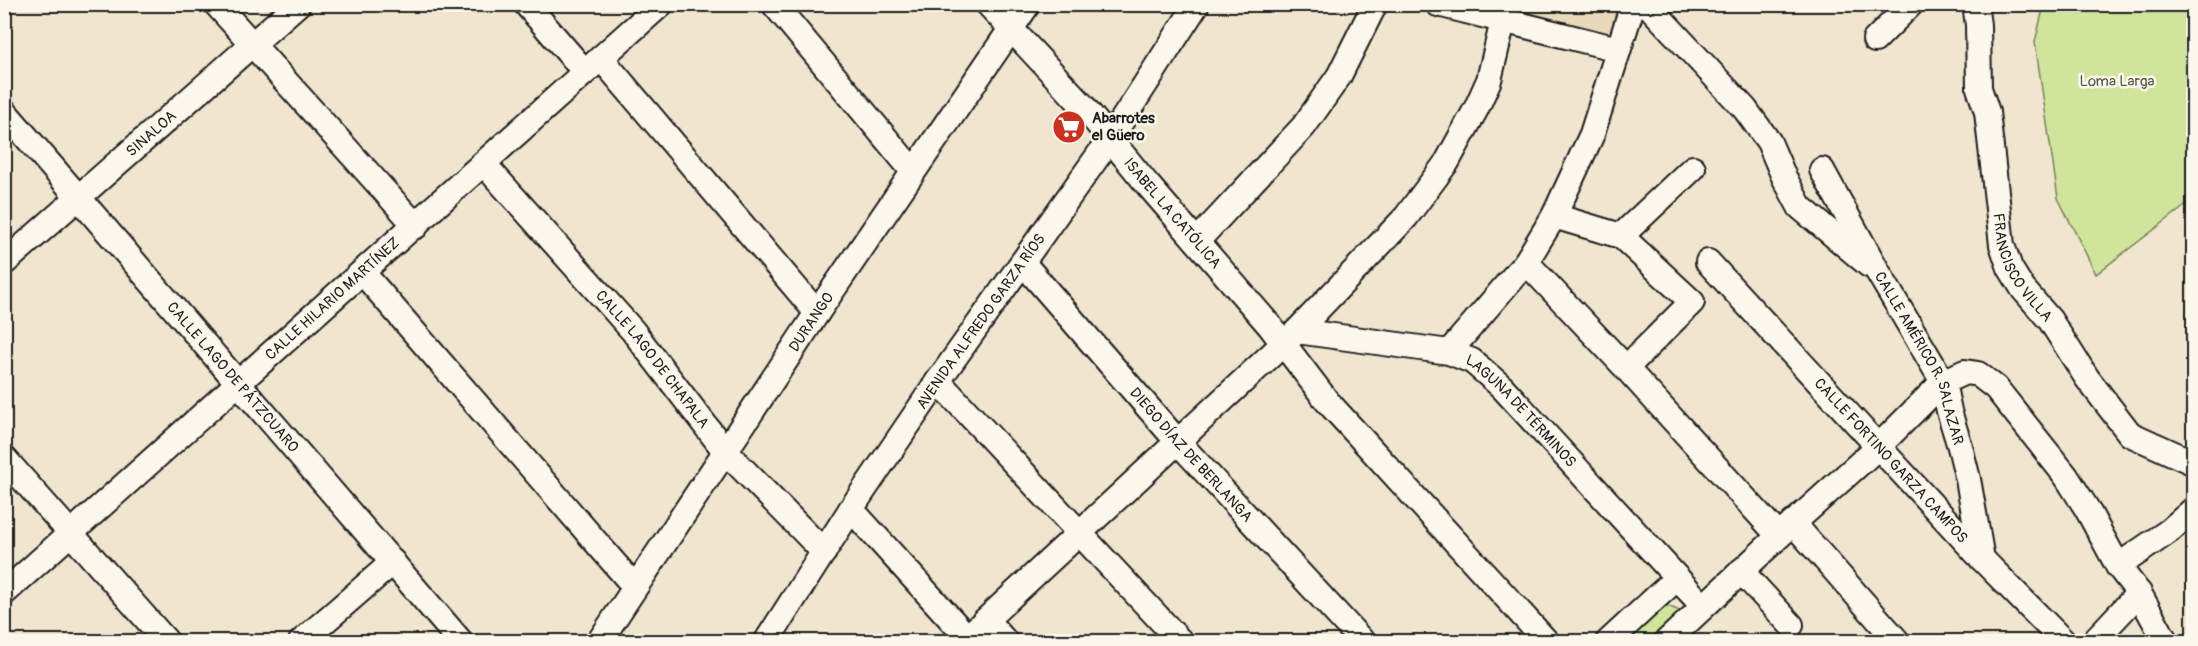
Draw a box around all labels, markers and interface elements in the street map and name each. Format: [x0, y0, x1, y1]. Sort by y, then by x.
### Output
park label: Loma Larga [2080, 72, 2154, 91]
street label: SINALOA [122, 106, 180, 161]
supermarket icon: Abarrotes el Güero [1051, 109, 1087, 145]
place label: Abarrotes el Güero [1091, 109, 1155, 145]
street label: ISABEL LA CATÓLICA [1120, 154, 1225, 273]
street label: FRANCISCO VILLA [1989, 212, 2057, 326]
street label: AVENIDA ALFREDO GARZA RÍOS [912, 230, 1049, 413]
street label: CALLE HILARIO MARTÍNEZ [261, 233, 404, 364]
street label: CALLE AMÉRICO R. SALAZAR [1870, 268, 1968, 447]
street label: CALLE LAGO DE CHAPALA [592, 286, 714, 432]
street label: DURANGO [785, 289, 838, 355]
street label: CALLE LAGO DE PÁTZCUARO [163, 298, 303, 456]
street label: LAGUNA DE TÉRMINOS [1463, 350, 1580, 471]
street label: CALLE FORTINO GARZA CAMPOS [1810, 374, 1972, 547]
street label: DIEGO DÍAZ DE BERLANGA [1126, 384, 1257, 526]

